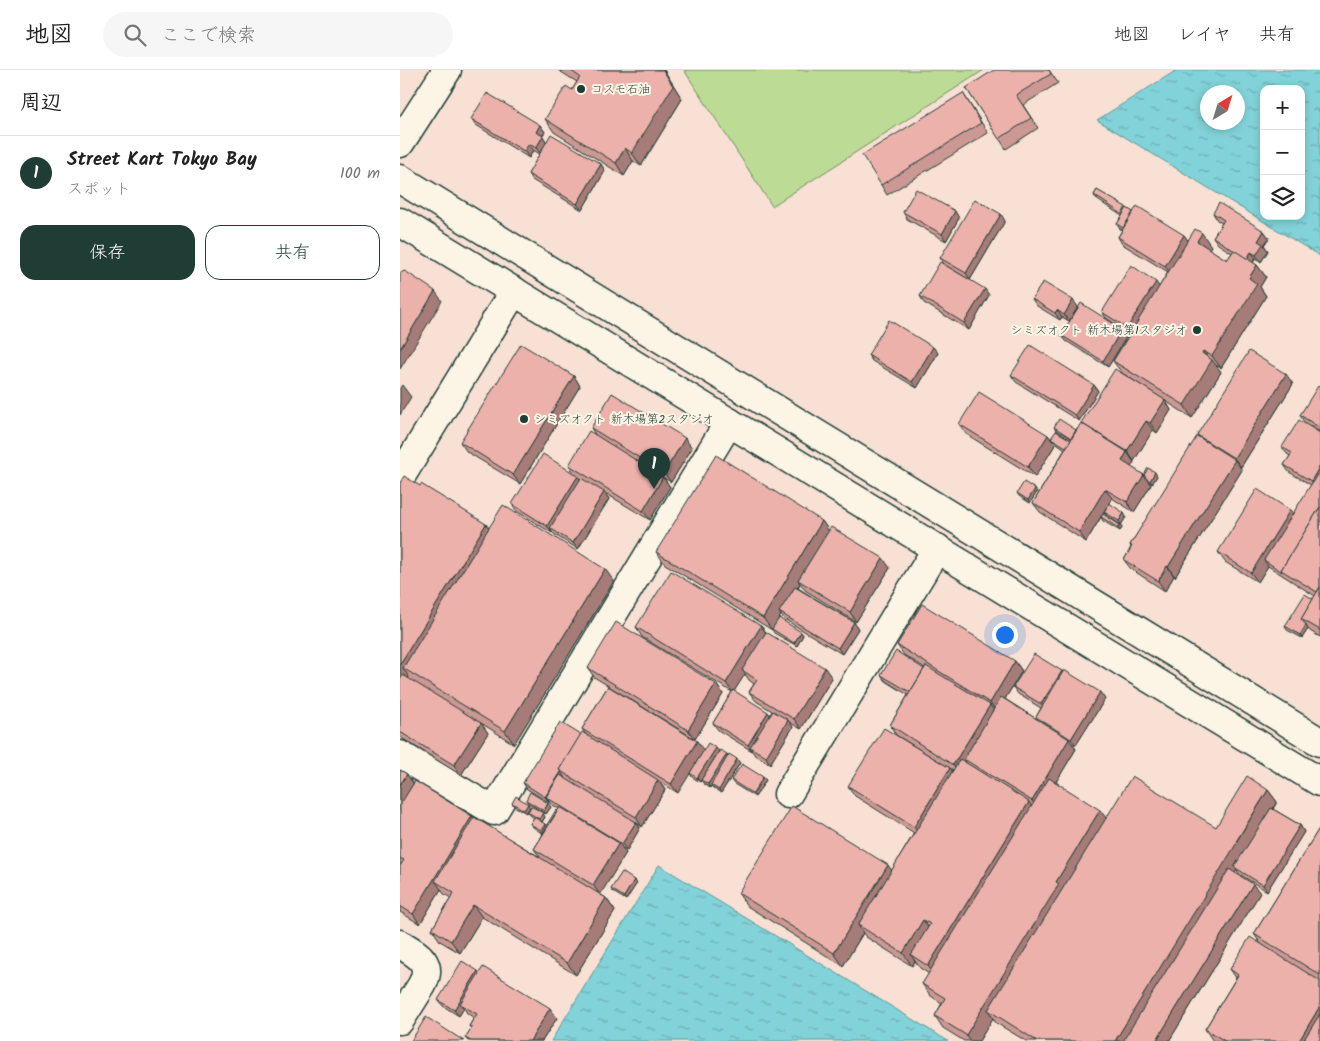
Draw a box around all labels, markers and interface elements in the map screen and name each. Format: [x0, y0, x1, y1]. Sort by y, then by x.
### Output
search box [103, 12, 453, 57]
text: 地図 [25, 16, 73, 55]
icon: search [121, 21, 149, 49]
text: ここで検索 [161, 21, 256, 51]
text: 地図 [1114, 21, 1150, 50]
text: レイヤ [1178, 21, 1231, 50]
text: 共有 [1259, 21, 1295, 50]
place label: コスモ石油 [591, 80, 651, 99]
marker: コスモ石油 [575, 83, 587, 95]
north arrow [1200, 85, 1245, 130]
map controls [1260, 85, 1305, 220]
button: + [1260, 85, 1305, 130]
text: 周辺 [20, 87, 62, 120]
button: − [1260, 130, 1305, 175]
text: Street Kart Tokyo Bay [67, 145, 257, 175]
text: 1 [34, 161, 38, 186]
text: 100 m [340, 161, 380, 186]
button: layers [1260, 175, 1305, 220]
text: スポット [67, 177, 131, 202]
button: 保存 [20, 225, 195, 280]
button: 共有 [205, 225, 380, 280]
place label: シミズオクト 新木場第1スタジオ [1010, 321, 1187, 340]
marker: シミズオクト 新木場第1スタジオ [1191, 324, 1203, 336]
place label: シミズオクト 新木場第2スタジオ [534, 410, 714, 429]
marker: シミズオクト 新木場第2スタジオ [518, 413, 530, 425]
pin: 1 [638, 448, 670, 489]
your location [992, 622, 1018, 648]

